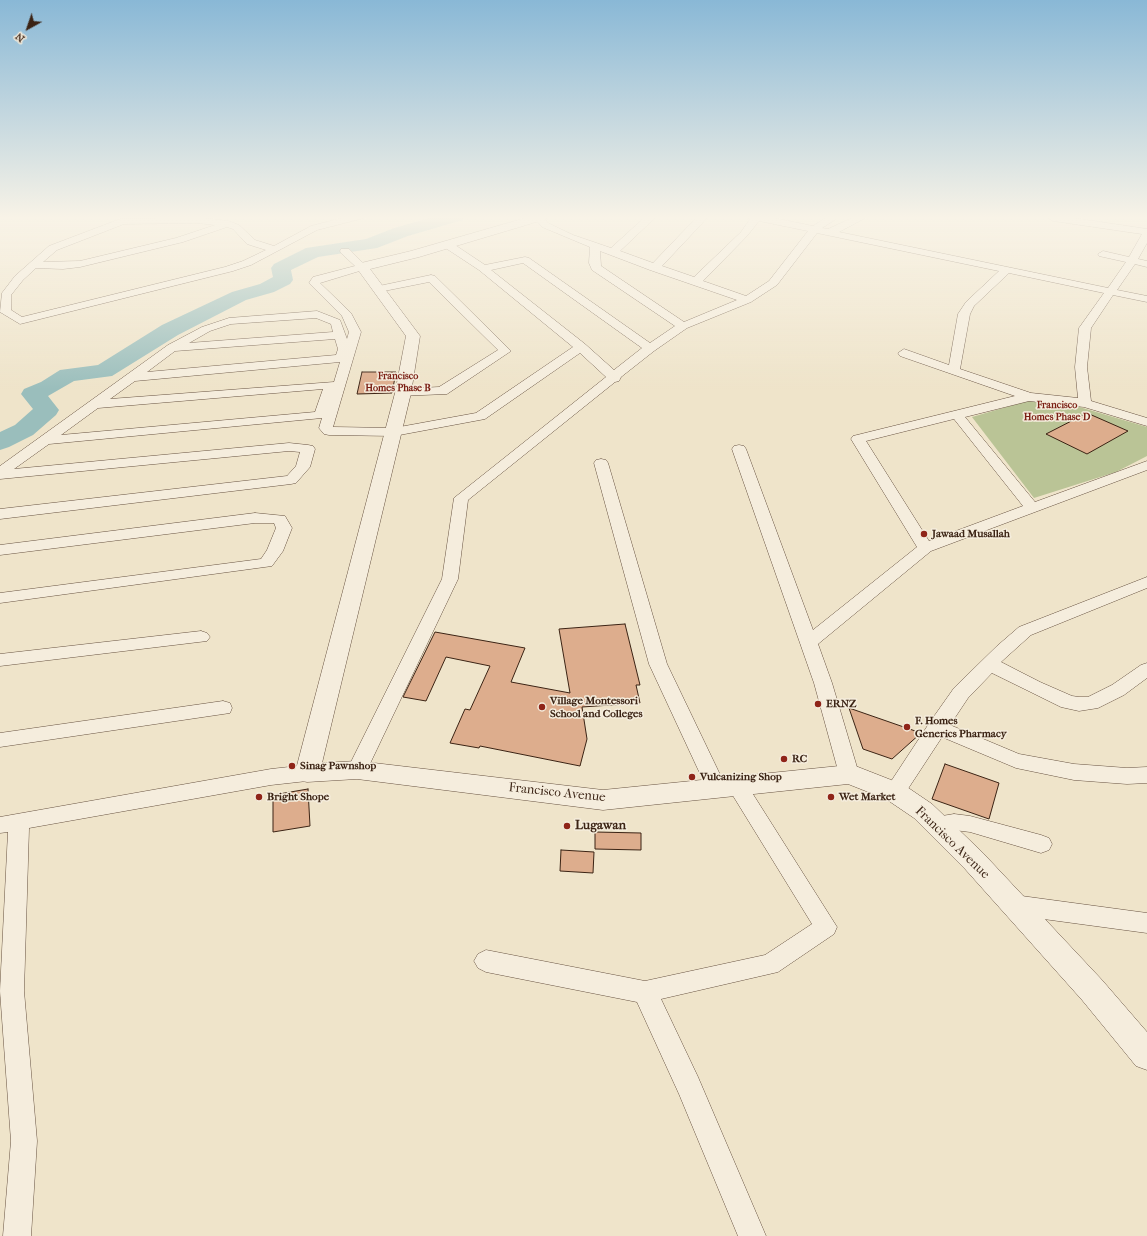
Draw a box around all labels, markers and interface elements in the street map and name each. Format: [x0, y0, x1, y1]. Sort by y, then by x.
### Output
north arrow [8, 8, 48, 48]
text: N [13, 30, 27, 45]
district label: Francisco Homes Phase B [365, 371, 431, 394]
district label: Francisco Homes Phase D [1024, 400, 1090, 424]
place label: Jawaad Musallah [932, 527, 1010, 541]
marker: Jawaad Musallah [919, 529, 929, 539]
place label: Village Montessori School and Colleges [550, 694, 643, 720]
place label: ERNZ [826, 697, 856, 711]
marker: ERNZ [813, 699, 823, 709]
marker: Village Montessori School and Colleges [537, 702, 547, 712]
place label: F. Homes Generics Pharmacy [915, 714, 1007, 740]
marker: F. Homes Generics Pharmacy [902, 722, 912, 732]
place label: RC [792, 752, 807, 766]
marker: RC [779, 754, 789, 764]
place label: Sinag Pawnshop [300, 759, 376, 773]
marker: Sinag Pawnshop [287, 761, 297, 771]
place label: Vulcanizing Shop [700, 770, 782, 784]
marker: Vulcanizing Shop [687, 772, 697, 782]
street label: Francisco Avenue [508, 780, 606, 806]
place label: Bright Shope [267, 790, 329, 804]
place label: Wet Market [839, 790, 895, 804]
marker: Bright Shope [254, 792, 264, 802]
marker: Wet Market [826, 792, 836, 802]
street label: Francisco Avenue [912, 804, 992, 882]
place label: Lugawan [575, 818, 626, 834]
marker: Lugawan [562, 821, 572, 831]

